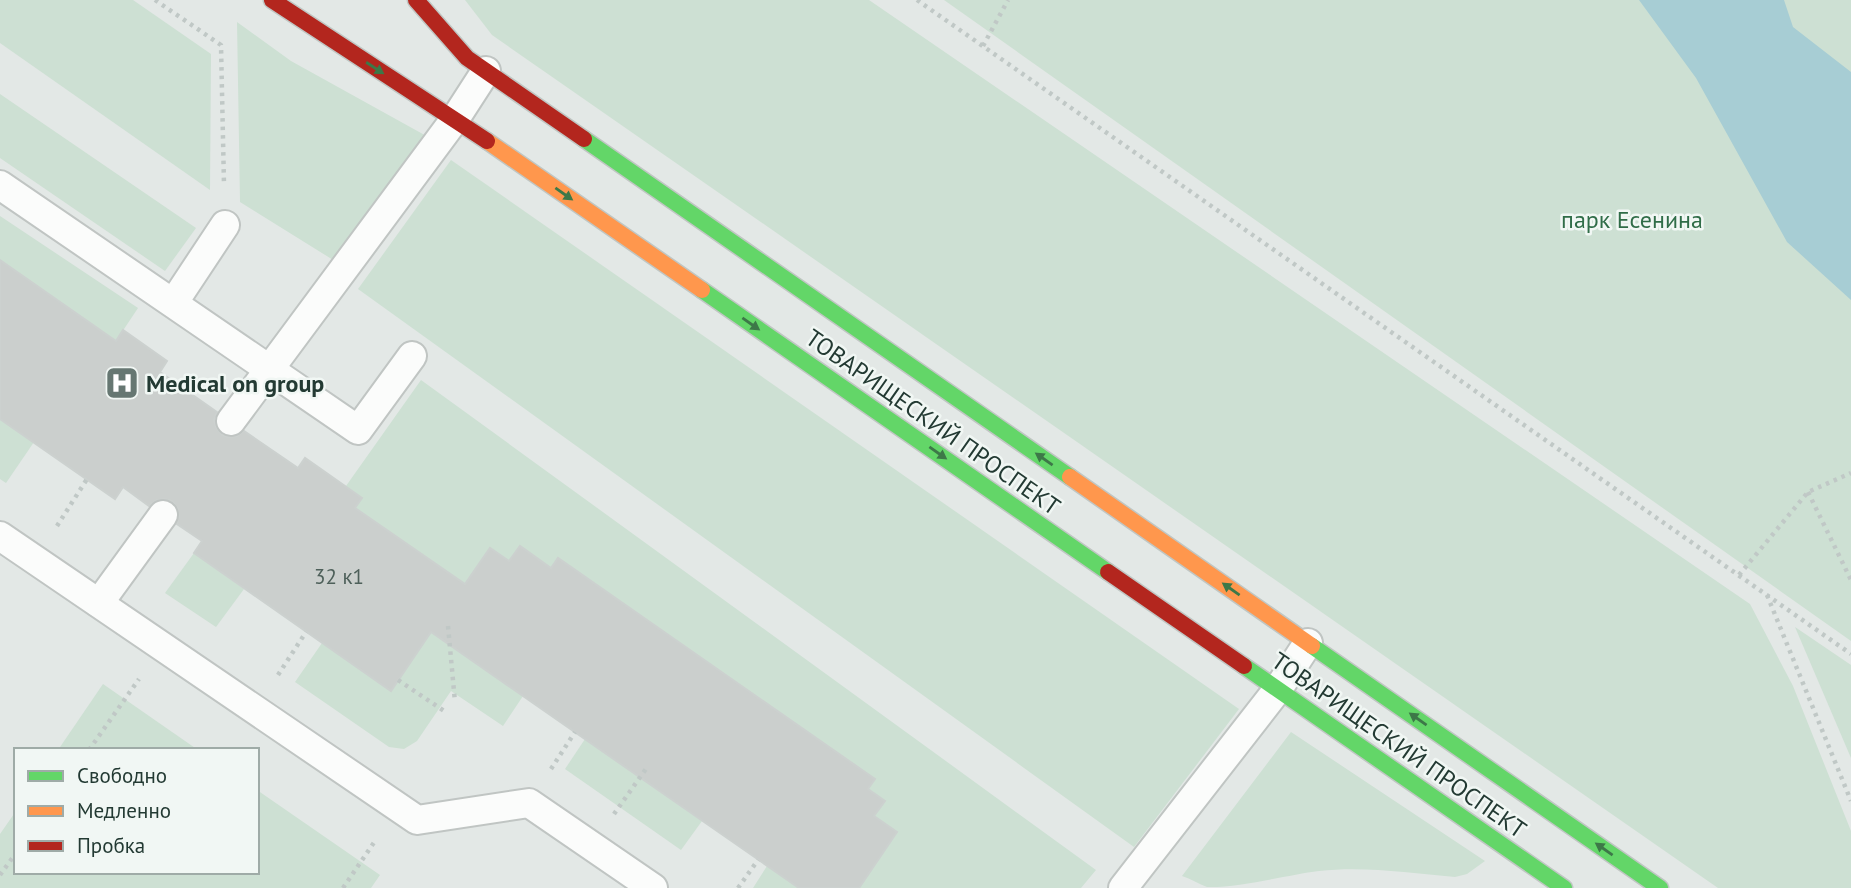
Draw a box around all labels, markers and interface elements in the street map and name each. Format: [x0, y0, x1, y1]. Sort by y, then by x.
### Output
one-way arrow [365, 61, 385, 74]
one-way arrow [555, 187, 573, 201]
park label: парк Есенина [1561, 204, 1703, 235]
one-way arrow [742, 317, 760, 331]
street label: ТОВАРИЩЕСКИЙ ПРОСПЕКТ [800, 322, 1066, 522]
hospital icon: Medical on group [103, 364, 141, 402]
place label: Medical on group [146, 368, 324, 399]
one-way arrow [929, 446, 947, 460]
one-way arrow [1035, 452, 1053, 466]
house number: 32 к1 [314, 563, 364, 590]
one-way arrow [1222, 582, 1240, 596]
street label: ТОВАРИЩЕСКИЙ ПРОСПЕКТ [1266, 645, 1532, 845]
one-way arrow [1409, 712, 1427, 726]
legend [14, 748, 259, 874]
text: Свободно [77, 762, 167, 789]
text: Медленно [77, 797, 171, 824]
text: Пробка [77, 832, 145, 859]
one-way arrow [1595, 842, 1613, 856]

